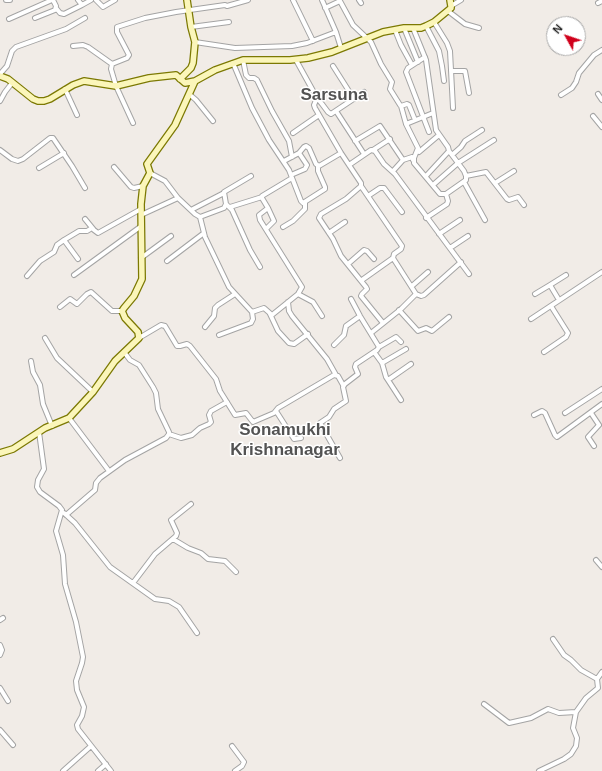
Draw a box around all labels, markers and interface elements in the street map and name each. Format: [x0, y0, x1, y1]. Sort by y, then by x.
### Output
north arrow [546, 16, 586, 56]
text: N [550, 22, 565, 36]
district label: Sarsuna [300, 85, 368, 105]
district label: Sonamukhi Krishnanagar [230, 420, 340, 460]

